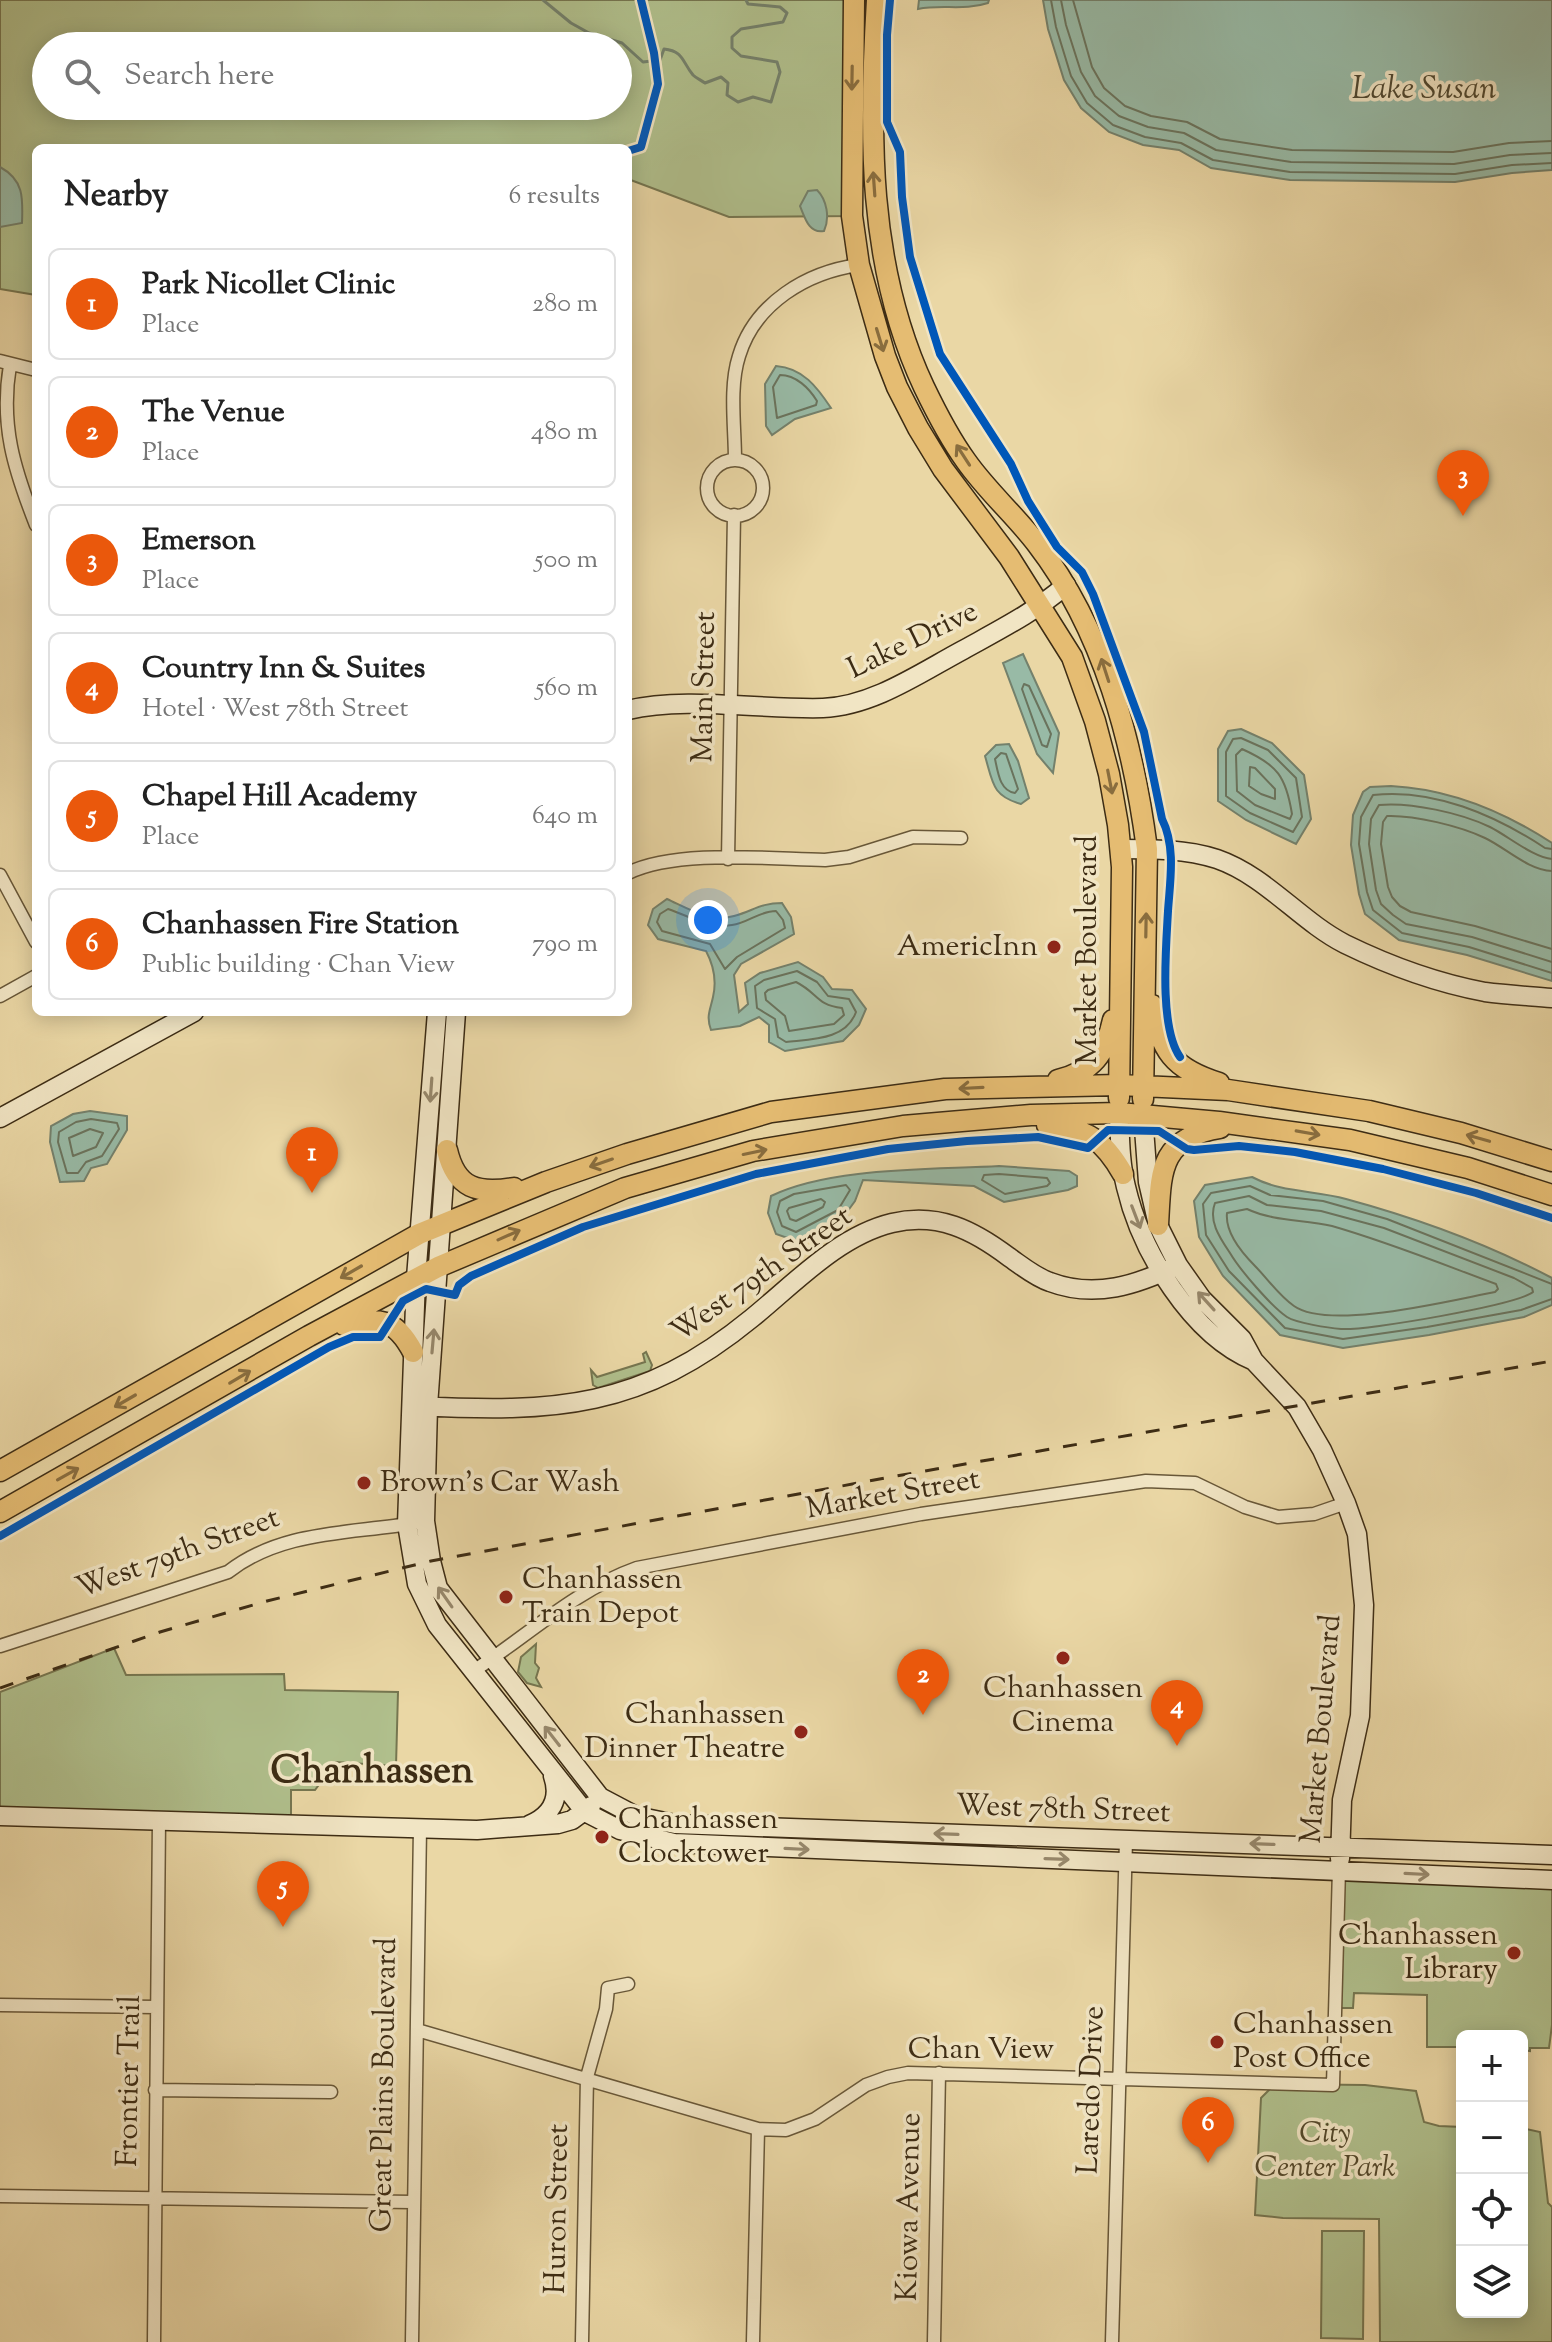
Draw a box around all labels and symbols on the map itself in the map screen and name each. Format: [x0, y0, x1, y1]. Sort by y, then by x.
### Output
one-way arrow [844, 64, 860, 91]
water label: Lake Susan [1352, 67, 1497, 113]
one-way arrow [866, 171, 881, 198]
one-way arrow [873, 327, 888, 353]
one-way arrow [955, 444, 971, 466]
pin: 3 [1437, 450, 1489, 516]
street label: Lake Drive [841, 591, 985, 691]
street label: Main Street [682, 611, 728, 763]
one-way arrow [1097, 658, 1111, 683]
one-way arrow [1103, 769, 1118, 794]
street label: Market Boulevard [1067, 835, 1110, 1065]
your location [688, 900, 728, 940]
one-way arrow [1138, 912, 1154, 939]
place label: AmericInn [897, 926, 1038, 969]
marker: AmericInn [1045, 938, 1063, 956]
one-way arrow [423, 1076, 438, 1103]
one-way arrow [958, 1080, 985, 1095]
one-way arrow [1295, 1126, 1320, 1141]
pin: 1 [286, 1127, 338, 1193]
one-way arrow [1465, 1130, 1491, 1145]
one-way arrow [741, 1144, 767, 1159]
one-way arrow [589, 1157, 614, 1171]
street label: West 79th Street [662, 1196, 862, 1354]
one-way arrow [1130, 1204, 1144, 1229]
one-way arrow [496, 1227, 521, 1242]
one-way arrow [340, 1264, 363, 1280]
one-way arrow [1197, 1291, 1215, 1311]
one-way arrow [426, 1328, 441, 1355]
one-way arrow [228, 1369, 251, 1385]
one-way arrow [114, 1393, 137, 1409]
street label: Market Street [803, 1459, 983, 1531]
place label: Brown's Car Wash [380, 1462, 620, 1505]
one-way arrow [56, 1465, 79, 1481]
marker: Brown's Car Wash [355, 1474, 373, 1492]
street label: West 79th Street [70, 1497, 286, 1611]
place label: Chanhassen Train Depot [522, 1559, 682, 1636]
one-way arrow [437, 1586, 453, 1608]
marker: Chanhassen Train Depot [497, 1588, 515, 1606]
street label: Market Boulevard [1291, 1613, 1353, 1845]
pin: 2 [897, 1649, 949, 1715]
marker: Chanhassen Cinema [1054, 1649, 1072, 1667]
place label: Chanhassen Cinema [983, 1668, 1143, 1745]
pin: 4 [1151, 1680, 1203, 1746]
place label: Chanhassen Dinner Theatre [585, 1694, 785, 1771]
marker: Chanhassen Dinner Theatre [792, 1723, 810, 1741]
one-way arrow [543, 1726, 561, 1747]
district label: Chanhassen [271, 1746, 474, 1800]
street label: West 78th Street [955, 1785, 1171, 1835]
place label: Chanhassen Clocktower [618, 1799, 778, 1876]
one-way arrow [933, 1827, 960, 1842]
marker: Chanhassen Clocktower [593, 1828, 611, 1846]
one-way arrow [1249, 1836, 1276, 1852]
one-way arrow [783, 1842, 810, 1857]
one-way arrow [1043, 1851, 1070, 1866]
pin: 5 [257, 1861, 309, 1927]
one-way arrow [1403, 1867, 1430, 1882]
place label: Chanhassen Library [1338, 1915, 1498, 1992]
street label: Great Plains Boulevard [361, 1937, 409, 2233]
marker: Chanhassen Library [1505, 1944, 1523, 1962]
street label: Frontier Trail [107, 1995, 153, 2167]
place label: Chanhassen Post Office [1233, 2004, 1393, 2081]
street label: Laredo Drive [1068, 2005, 1116, 2175]
street label: Chan View [908, 2029, 1054, 2072]
marker: Chanhassen Post Office [1208, 2033, 1226, 2051]
pin: 6 [1182, 2097, 1234, 2163]
street label: Kiowa Avenue [887, 2112, 933, 2302]
park label: City Center Park [1254, 2113, 1396, 2190]
street label: Huron Street [535, 2124, 581, 2294]

